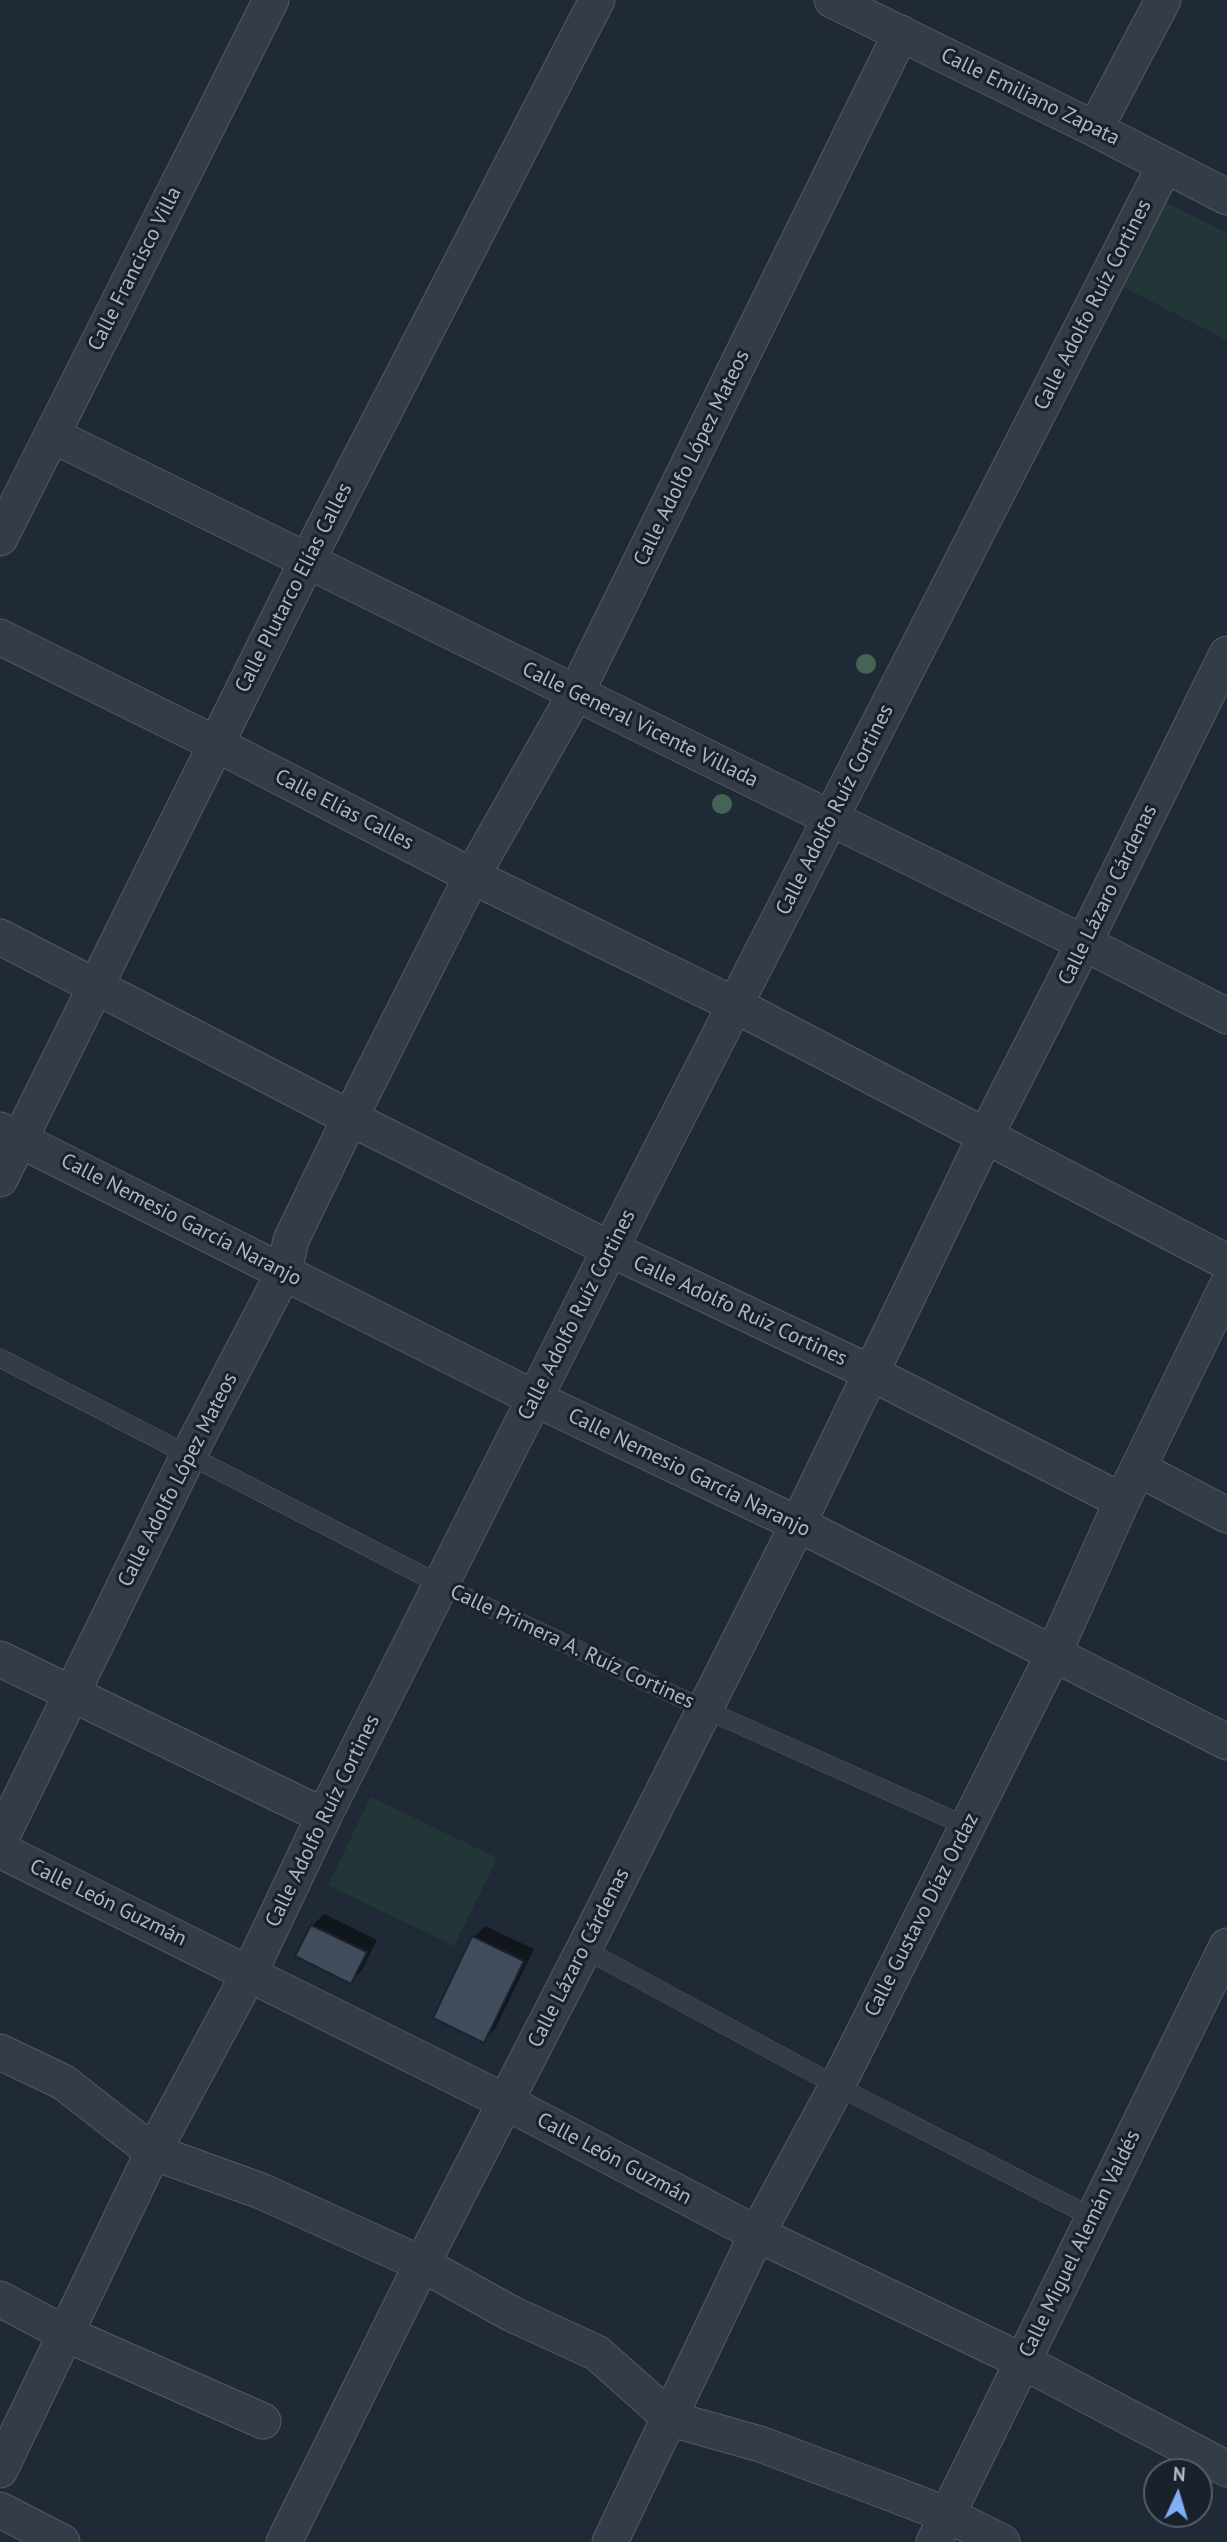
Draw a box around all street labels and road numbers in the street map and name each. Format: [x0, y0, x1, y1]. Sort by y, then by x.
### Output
street label: Calle Emiliano Zapata [937, 43, 1123, 151]
street label: Calle Francisco Villa [83, 183, 187, 355]
street label: Calle Adolfo Ruíz Cortines [1029, 195, 1157, 415]
street label: Calle Adolfo López Mateos [629, 346, 755, 570]
street label: Calle Plutarco Elías Calles [230, 479, 358, 697]
street label: Calle General Vicente Villada [518, 657, 762, 793]
street label: Calle Adolfo Ruíz Cortines [771, 700, 899, 920]
street label: Calle Elías Calles [270, 764, 418, 856]
street label: Calle Lázaro Cárdenas [1053, 801, 1163, 989]
street label: Calle Nemesio García Naranjo [57, 1148, 305, 1292]
street label: Calle Adolfo Ruíz Cortines [513, 1205, 641, 1425]
street label: Calle Adolfo Ruiz Cortines [629, 1250, 851, 1372]
street label: Calle Adolfo López Mateos [113, 1369, 243, 1591]
street label: Calle Nemesio García Naranjo [564, 1403, 814, 1543]
street label: Calle Primera A. Ruíz Cortines [446, 1579, 698, 1715]
street label: Calle Adolfo Ruíz Cortines [261, 1711, 385, 1931]
street label: Calle Gustavo Díaz Ordaz [860, 1809, 984, 2021]
street label: Calle León Guzmán [25, 1854, 191, 1952]
street label: Calle Lázaro Cárdenas [523, 1864, 635, 2052]
street label: Calle León Guzmán [532, 2108, 696, 2210]
street label: Calle Miguel Alemán Valdés [1014, 2126, 1146, 2362]

